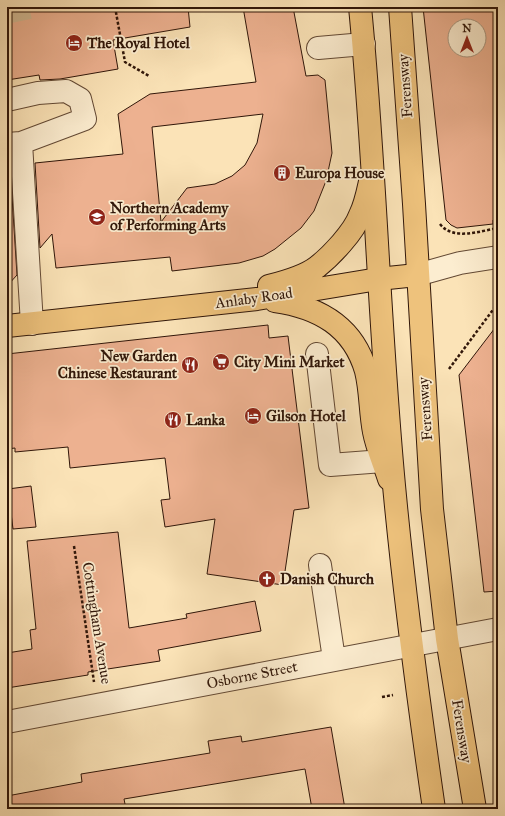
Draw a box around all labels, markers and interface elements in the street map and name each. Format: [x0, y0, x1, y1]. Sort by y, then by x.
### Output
north arrow [447, 18, 487, 58]
text: N [462, 22, 472, 35]
hotel icon: The Royal Hotel [64, 33, 84, 53]
place label: The Royal Hotel [86, 34, 191, 53]
street label: Ferensway [394, 52, 416, 119]
building icon: Europa House [272, 163, 292, 183]
place label: Europa House [295, 164, 385, 183]
place label: Northern Academy of Performing Arts [110, 199, 229, 235]
school or university icon: Northern Academy of Performing Arts [87, 207, 107, 227]
street label: Anlaby Road [213, 284, 294, 312]
place label: New Garden Chinese Restaurant [58, 347, 178, 382]
supermarket icon: City Mini Market [211, 352, 231, 372]
place label: City Mini Market [234, 353, 345, 372]
restaurant icon: New Garden Chinese Restaurant [180, 355, 200, 375]
street label: Ferensway [414, 375, 436, 442]
hotel icon: Gilson Hotel [243, 406, 263, 426]
place label: Gilson Hotel [266, 407, 347, 425]
restaurant icon: Lanka [163, 410, 183, 430]
place label: Lanka [186, 411, 225, 429]
street label: Cottingham Avenue [78, 561, 116, 685]
church icon: Danish Church [257, 569, 277, 589]
place label: Danish Church [280, 570, 375, 588]
street label: Osborne Street [205, 657, 300, 693]
street label: Ferensway [448, 698, 476, 765]

